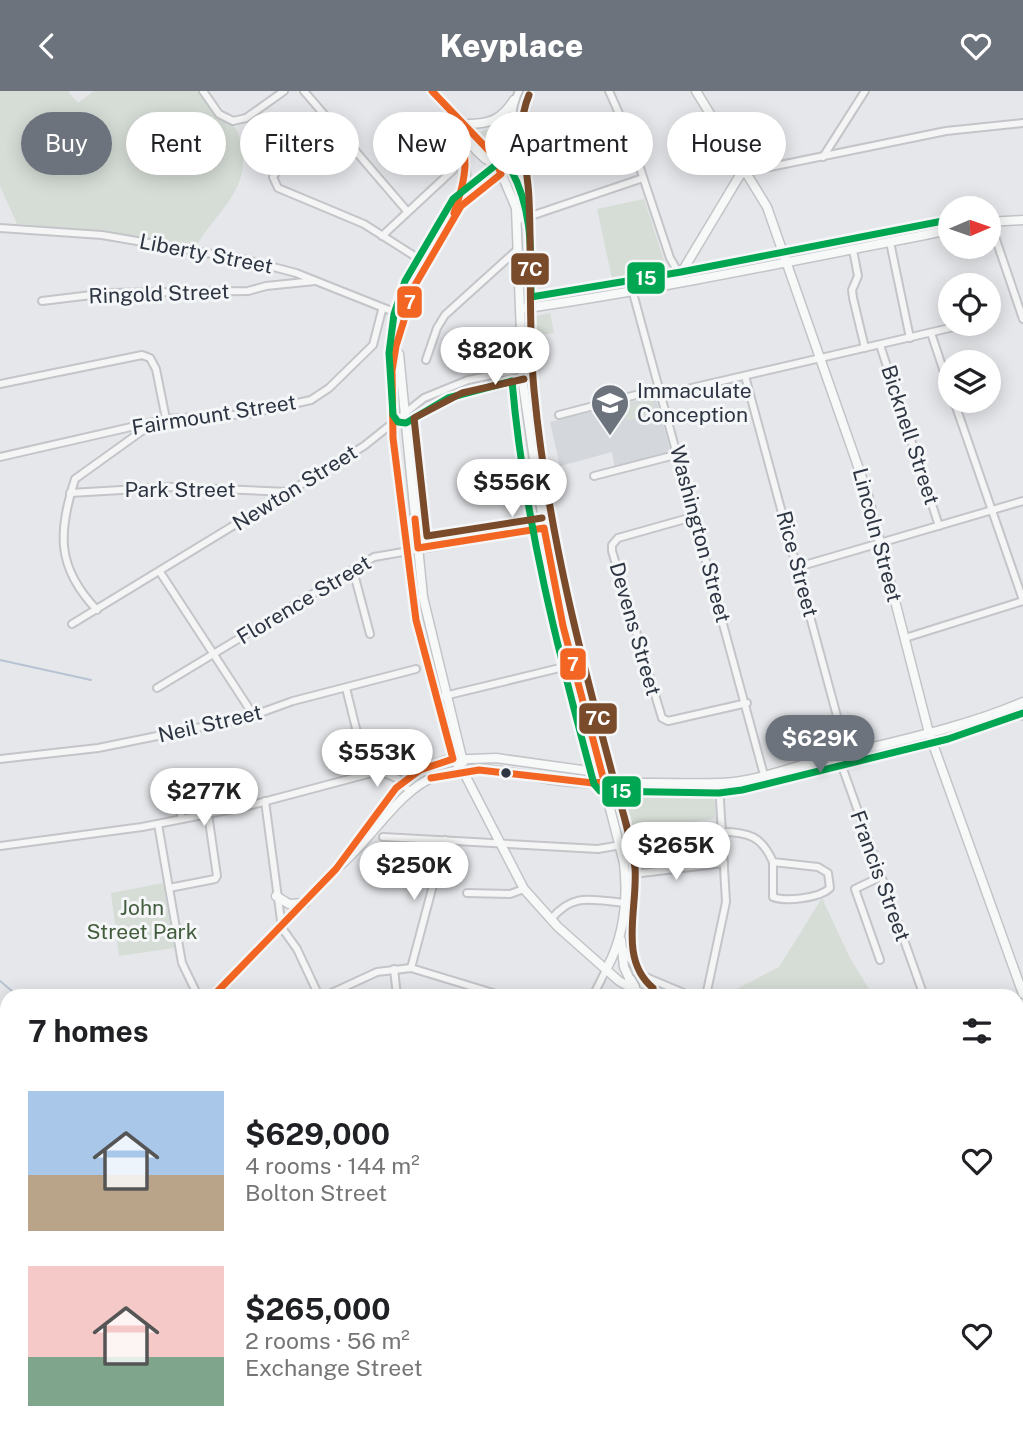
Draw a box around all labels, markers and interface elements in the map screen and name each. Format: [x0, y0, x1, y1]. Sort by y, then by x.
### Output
icon: back [28, 27, 66, 65]
text: Keyplace [440, 27, 583, 64]
icon: heart [957, 27, 995, 65]
chip: Buy [21, 112, 112, 175]
chip: Rent [126, 112, 226, 175]
chip: Filters [240, 112, 359, 175]
chip: New [373, 112, 471, 175]
chip: Apartment [485, 112, 653, 175]
chip: House [667, 112, 786, 175]
north arrow [938, 196, 1001, 259]
map controls [938, 196, 1001, 413]
street label: Liberty Street [137, 228, 275, 279]
line badge: 7C [510, 252, 550, 286]
text: 7C [517, 258, 543, 280]
line badge: 15 [626, 261, 666, 295]
text: 15 [636, 267, 656, 289]
button: locate [938, 273, 1001, 336]
street label: Ringold Street [88, 279, 230, 308]
line badge: 7 [396, 285, 423, 319]
text: 7 [404, 291, 416, 313]
pin: $820K [446, 327, 544, 387]
text: $820K [456, 336, 534, 363]
button: layers [938, 350, 1001, 413]
street label: Bicknell Street [876, 362, 945, 508]
place label: Immaculate Conception [637, 378, 752, 427]
school or university icon: Immaculate Conception [589, 382, 631, 437]
street label: Fairmount Street [130, 389, 298, 440]
street label: Newton Street [228, 439, 362, 536]
street label: Washington Street [665, 443, 736, 625]
pin: $556K [463, 459, 561, 519]
street label: Lincoln Street [848, 465, 907, 605]
text: $556K [473, 468, 551, 495]
street label: Park Street [124, 477, 236, 502]
street label: Rice Street [771, 508, 824, 620]
street label: Florence Street [232, 550, 375, 649]
street label: Devens Street [605, 559, 666, 698]
line badge: 7 [559, 647, 587, 681]
text: 7 [567, 653, 579, 675]
street label: Neil Street [156, 699, 264, 748]
line badge: 7C [578, 702, 618, 735]
text: 7C [585, 707, 611, 729]
pin: $629K [771, 715, 869, 775]
text: $629K [781, 724, 859, 751]
pin: $553K [328, 729, 426, 789]
text: $553K [338, 738, 416, 765]
unlabelled marker [499, 766, 513, 780]
pin: $277K [155, 769, 253, 828]
line badge: 15 [601, 775, 642, 808]
text: $277K [166, 777, 242, 804]
text: 15 [611, 780, 631, 802]
street label: Francis Street [845, 807, 916, 945]
pin: $265K [627, 823, 725, 882]
text: $265K [637, 831, 715, 858]
pin: $250K [365, 843, 463, 902]
text: $250K [375, 851, 453, 878]
park label: John Street Park [86, 895, 198, 944]
icon: filters [958, 1012, 996, 1050]
text: 7 homes [28, 1013, 149, 1049]
text: $629,000 [245, 1116, 390, 1152]
icon: home [84, 1119, 168, 1203]
icon: heart [958, 1142, 996, 1180]
text: 4 rooms · 144 m² [245, 1152, 420, 1179]
text: Bolton Street [245, 1179, 387, 1206]
text: $265,000 [245, 1291, 391, 1327]
icon: home [84, 1294, 168, 1378]
icon: heart [958, 1317, 996, 1355]
text: 2 rooms · 56 m² [245, 1327, 410, 1354]
text: Exchange Street [245, 1354, 423, 1381]

